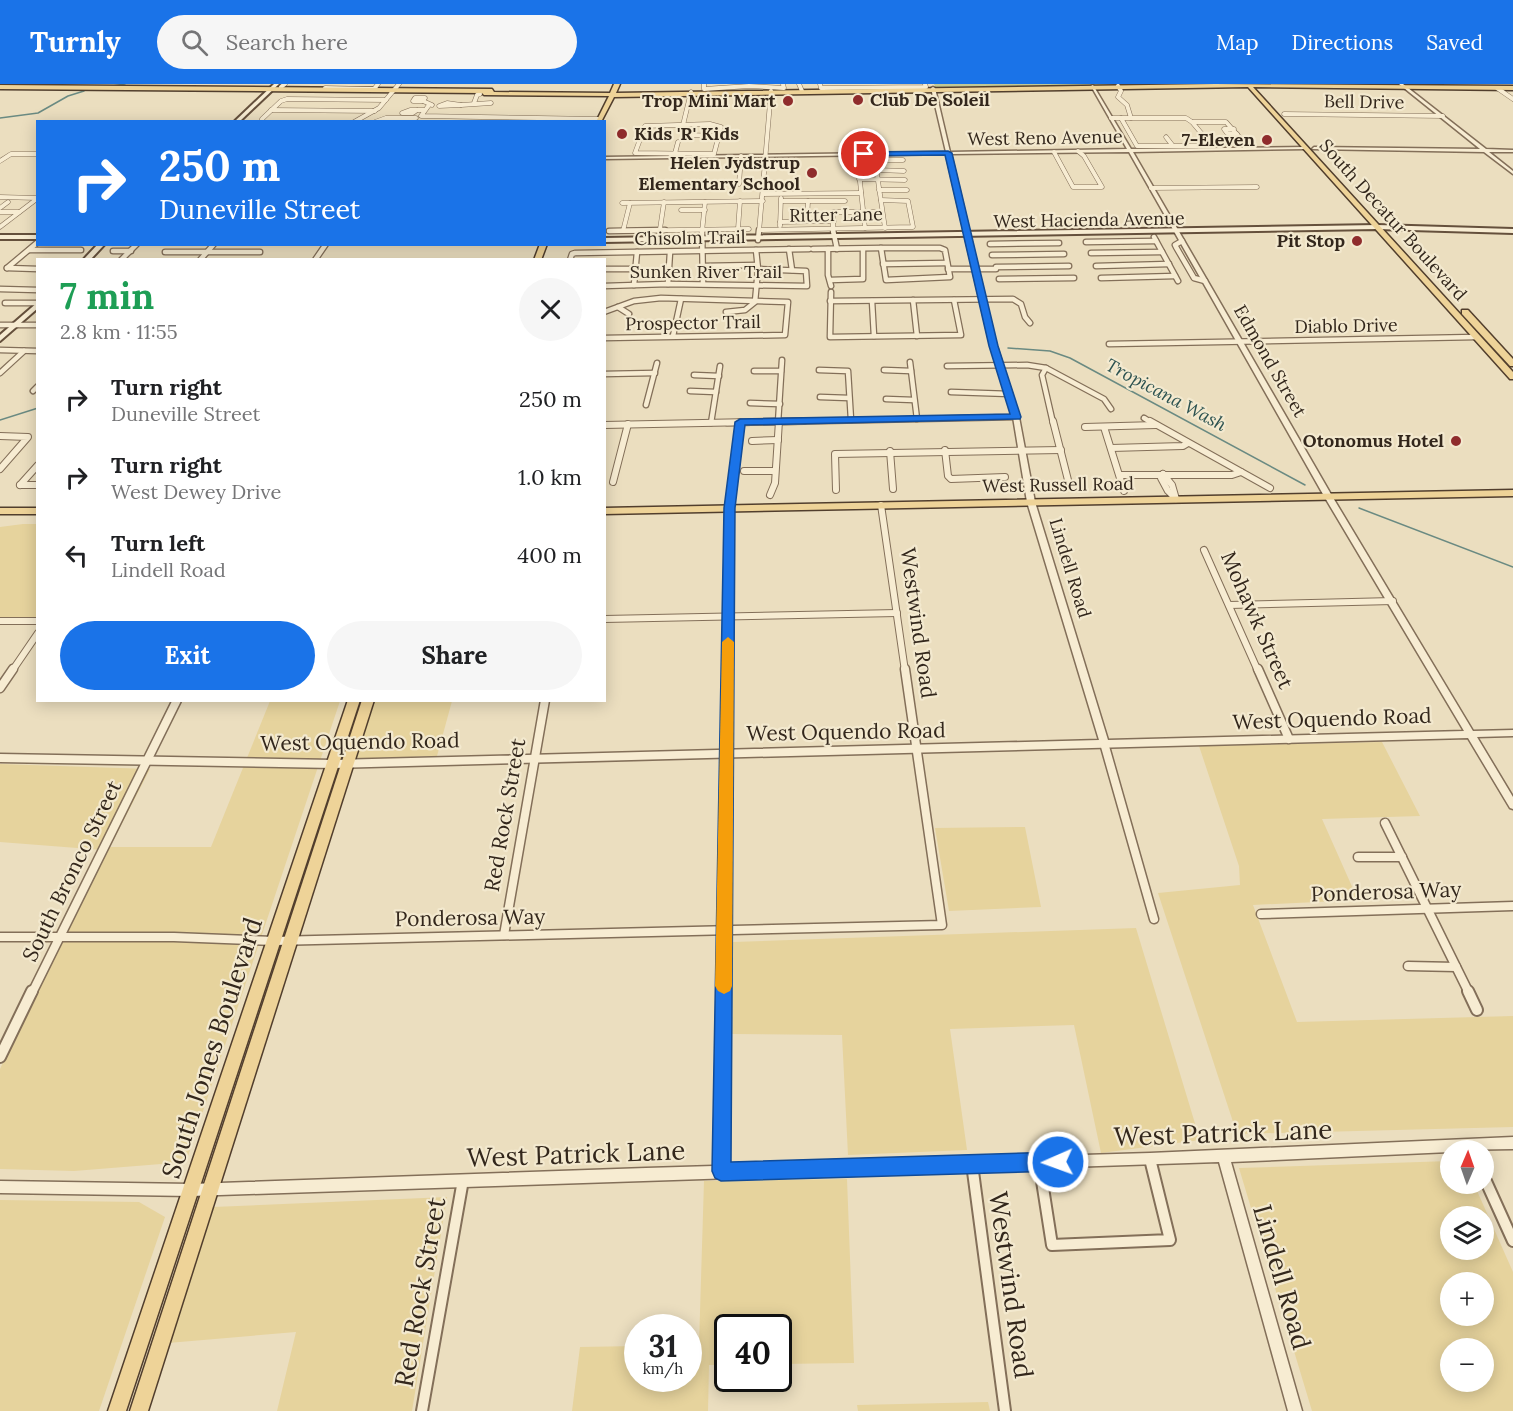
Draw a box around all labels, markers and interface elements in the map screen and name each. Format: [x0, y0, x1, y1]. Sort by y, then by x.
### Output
search box [157, 15, 577, 69]
text: Turnly [30, 24, 121, 60]
icon: search [178, 26, 211, 59]
text: Search here [226, 28, 348, 56]
text: Map [1216, 29, 1259, 56]
text: Directions [1292, 29, 1393, 56]
text: Saved [1426, 29, 1483, 56]
place label: Club De Soleil [870, 88, 990, 111]
place label: Trop Mini Mart [642, 89, 777, 112]
street label: Bell Drive [1324, 89, 1405, 114]
marker: Club De Soleil [851, 93, 865, 107]
marker: Trop Mini Mart [781, 94, 795, 108]
place label: Kids 'R' Kids [634, 122, 739, 145]
street label: West Reno Avenue [967, 125, 1123, 150]
marker: Kids 'R' Kids [615, 127, 629, 141]
pin [838, 128, 889, 179]
place label: 7-Eleven [1182, 128, 1256, 151]
marker: 7-Eleven [1260, 133, 1274, 147]
street label: South Decatur Boulevard [1315, 134, 1472, 305]
icon: arrive [847, 137, 880, 170]
text: 250 m [159, 139, 280, 193]
icon: right [60, 144, 138, 222]
place label: Helen Jydstrup Elementary School [638, 151, 800, 195]
marker: Helen Jydstrup Elementary School [805, 166, 819, 180]
text: Duneville Street [159, 192, 360, 226]
street label: Ritter Lane [789, 202, 883, 227]
street label: West Hacienda Avenue [993, 206, 1185, 233]
street label: Chisolm Trail [634, 225, 746, 250]
place label: Pit Stop [1276, 229, 1345, 252]
marker: Pit Stop [1350, 234, 1364, 248]
street label: Sunken River Trail [630, 260, 782, 283]
text: 7 min [60, 273, 154, 319]
button: close [519, 278, 582, 341]
street label: Edmond Street [1229, 300, 1312, 421]
street label: Prospector Trail [625, 310, 761, 335]
street label: Diablo Drive [1294, 313, 1398, 338]
text: 2.8 km · 11:55 [60, 319, 178, 344]
water label: Tropicana Wash [1102, 353, 1231, 436]
text: Turn right [111, 373, 222, 401]
icon: right [60, 383, 93, 416]
text: 250 m [519, 385, 582, 413]
text: Duneville Street [111, 401, 260, 426]
place label: Otonomus Hotel [1303, 429, 1444, 452]
marker: Otonomus Hotel [1449, 434, 1463, 448]
text: Turn right [111, 451, 222, 479]
icon: right [60, 461, 93, 494]
text: 1.0 km [518, 463, 582, 491]
street label: West Russell Road [982, 472, 1134, 497]
text: West Dewey Drive [111, 479, 281, 504]
street label: Lindell Road [1044, 515, 1097, 621]
text: Turn left [111, 529, 205, 557]
icon: left [60, 539, 93, 572]
text: 400 m [517, 541, 582, 569]
street label: Westwind Road [895, 546, 942, 700]
street label: Mohawk Street [1215, 547, 1300, 694]
text: Lindell Road [111, 557, 226, 582]
button: Exit [60, 621, 315, 690]
button: Share [327, 621, 582, 690]
street label: West Oquendo Road [1232, 702, 1432, 735]
street label: West Oquendo Road [746, 716, 946, 747]
street label: West Oquendo Road [260, 726, 460, 757]
street label: Red Rock Street [478, 735, 531, 894]
street label: South Bronco Street [16, 775, 128, 966]
street label: Ponderosa Way [1310, 875, 1462, 908]
street label: Ponderosa Way [394, 903, 546, 932]
street label: South Jones Boulevard [154, 913, 269, 1182]
street label: West Patrick Lane [1113, 1112, 1333, 1153]
position arrow [1026, 1130, 1090, 1194]
street label: West Patrick Lane [466, 1133, 686, 1174]
north arrow [1440, 1140, 1494, 1194]
map controls [1440, 1140, 1494, 1392]
street label: Westwind Road [982, 1189, 1041, 1380]
street label: Red Rock Street [387, 1194, 452, 1389]
street label: Lindell Road [1246, 1201, 1319, 1353]
button: layers [1440, 1206, 1494, 1260]
button: + [1440, 1272, 1494, 1326]
speed limit sign: 40 [714, 1314, 792, 1392]
text: 31 [649, 1327, 677, 1365]
button: − [1440, 1338, 1494, 1392]
text: km/h [643, 1359, 683, 1378]

